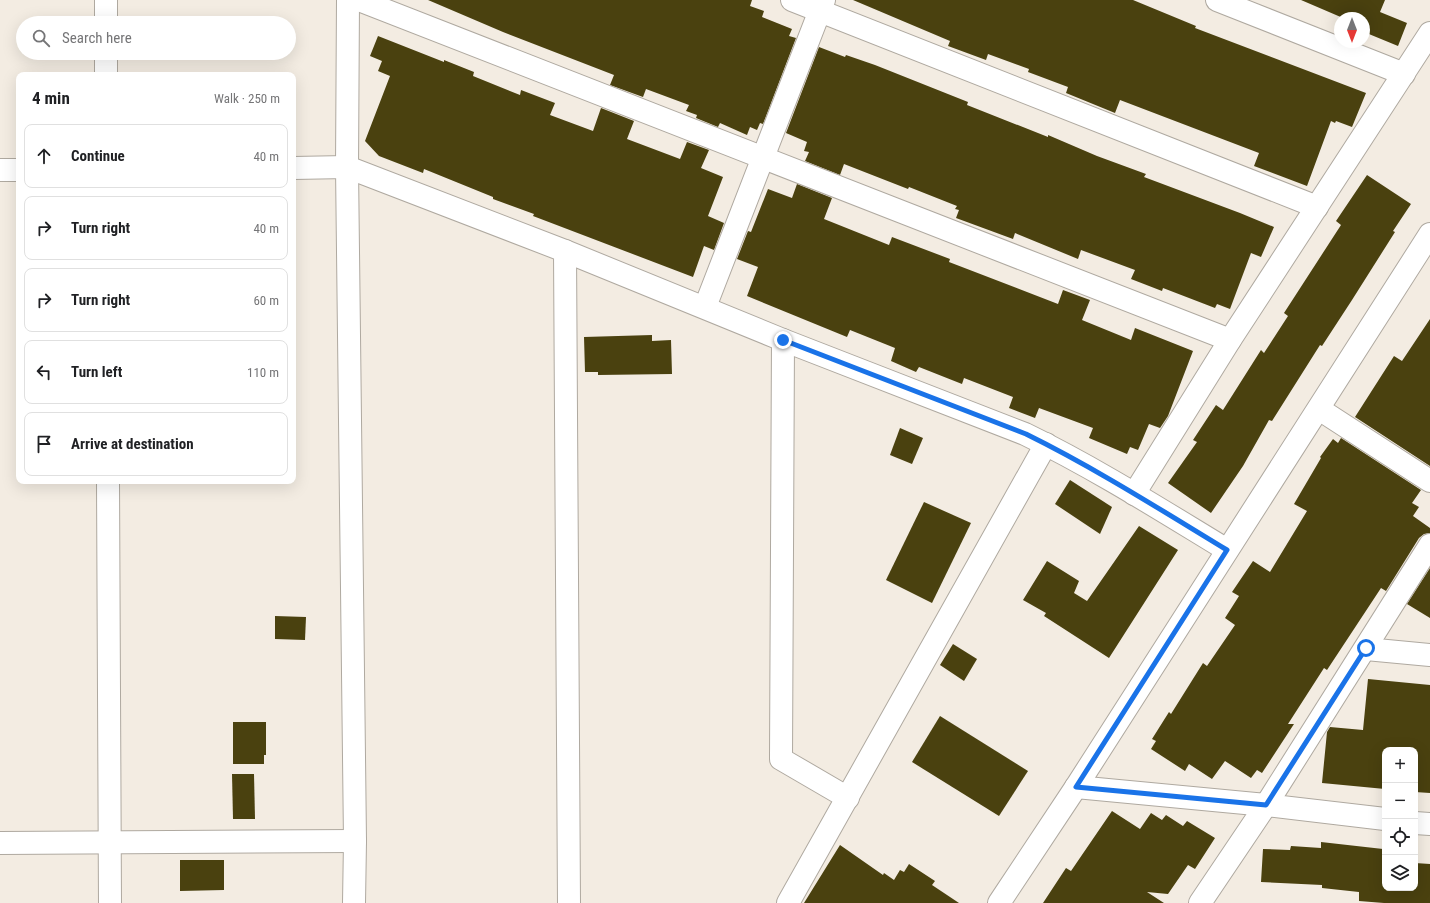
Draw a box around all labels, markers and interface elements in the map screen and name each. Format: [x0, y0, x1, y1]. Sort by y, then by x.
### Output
north arrow [1334, 12, 1370, 48]
search box [16, 16, 296, 60]
icon: search [30, 27, 52, 49]
text: Search here [62, 29, 132, 47]
text: 4 min [32, 88, 70, 108]
text: Walk · 250 m [214, 91, 280, 106]
icon: ahead [33, 145, 55, 167]
text: Continue [71, 147, 125, 165]
text: 40 m [253, 149, 279, 164]
icon: right [33, 217, 55, 239]
text: Turn right [71, 219, 130, 237]
text: 40 m [253, 221, 279, 236]
icon: right [33, 289, 55, 311]
text: Turn right [71, 291, 130, 309]
text: 60 m [253, 293, 279, 308]
route end [774, 331, 792, 349]
icon: left [33, 361, 55, 383]
text: Turn left [71, 363, 122, 381]
text: 110 m [247, 365, 279, 380]
icon: arrive [33, 433, 55, 455]
text: Arrive at destination [71, 435, 194, 453]
route start [1357, 639, 1375, 657]
map controls [1382, 747, 1418, 891]
button: + [1382, 747, 1418, 783]
button: − [1382, 783, 1418, 819]
button: locate [1382, 819, 1418, 855]
button: layers [1382, 855, 1418, 891]

